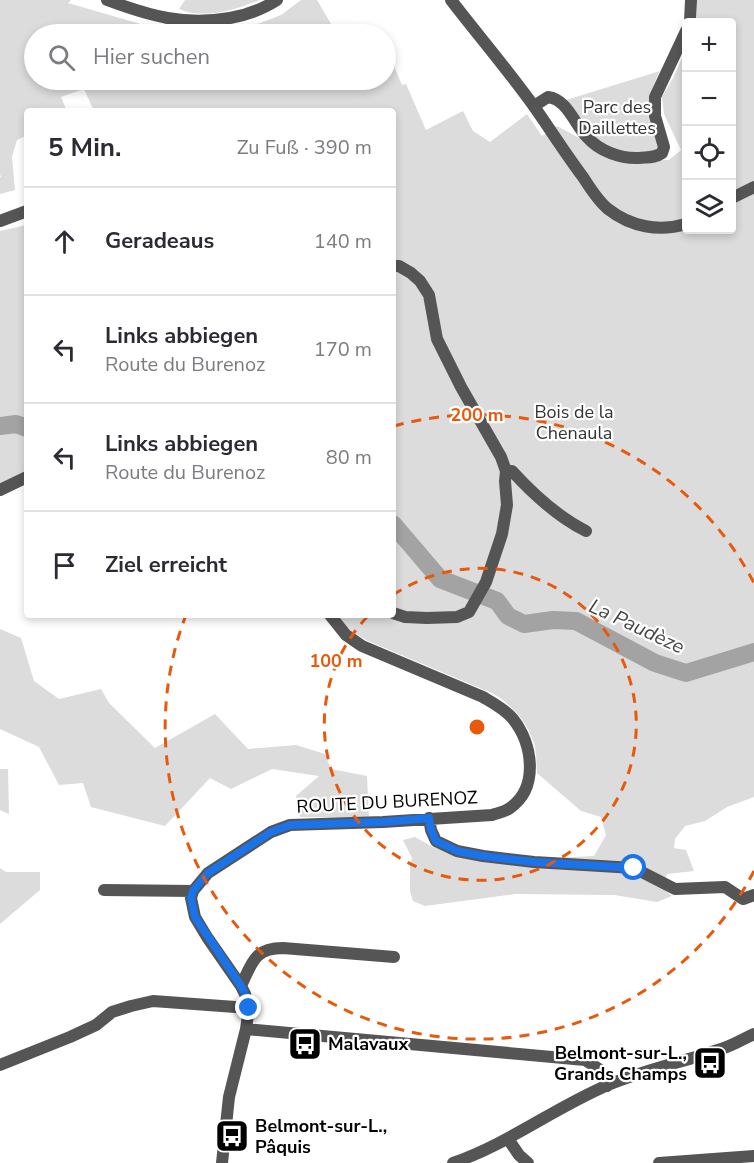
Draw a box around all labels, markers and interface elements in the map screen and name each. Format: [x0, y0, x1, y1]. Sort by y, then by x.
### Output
map controls [682, 18, 736, 234]
button: + [682, 18, 736, 72]
search box [24, 24, 396, 90]
icon: search [45, 41, 78, 74]
text: Hier suchen [93, 42, 210, 72]
button: − [682, 72, 736, 126]
park label: Parc des Daillettes [578, 95, 656, 140]
button: locate [682, 126, 736, 180]
text: 5 Min. [48, 130, 121, 165]
text: Zu Fuß · 390 m [237, 134, 372, 161]
button: layers [682, 180, 736, 234]
icon: ahead [48, 225, 81, 258]
text: Geradeaus [105, 226, 214, 256]
text: 140 m [314, 228, 372, 255]
text: Links abbiegen [105, 321, 258, 351]
icon: left [48, 333, 81, 366]
text: 170 m [314, 336, 372, 363]
text: Route du Burenoz [105, 351, 265, 378]
park label: Bois de la Chenaula [534, 400, 614, 445]
text: 200 m [450, 403, 504, 427]
text: Links abbiegen [105, 429, 258, 459]
icon: left [48, 441, 81, 474]
text: 80 m [326, 444, 372, 471]
text: Route du Burenoz [105, 459, 265, 486]
icon: arrive [48, 549, 81, 582]
text: Ziel erreicht [105, 550, 227, 580]
water label: La Paudèze [585, 593, 689, 661]
text: 100 m [309, 649, 363, 673]
centre of rings [467, 717, 487, 737]
street label: ROUTE DU BURENOZ [296, 785, 478, 819]
route start [620, 854, 646, 880]
route end [235, 994, 261, 1020]
bus stop icon: Malavaux [287, 1026, 323, 1062]
place label: Malavaux [328, 1032, 409, 1056]
place label: Belmont-sur-L., Grands Champs [554, 1041, 687, 1086]
bus stop icon: Belmont-sur-L., Grands Champs [692, 1045, 728, 1081]
place label: Belmont-sur-L., Pâquis [255, 1114, 387, 1159]
bus stop icon: Belmont-sur-L., Pâquis [214, 1118, 250, 1154]

